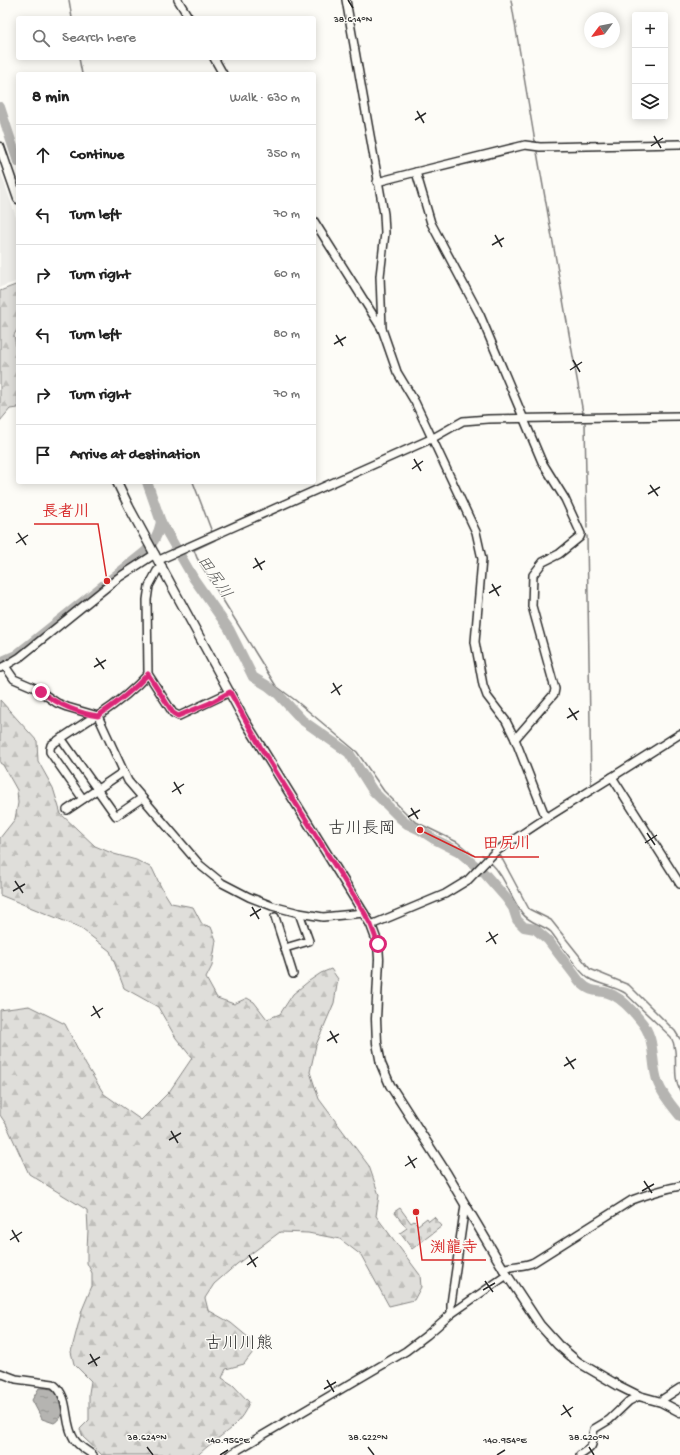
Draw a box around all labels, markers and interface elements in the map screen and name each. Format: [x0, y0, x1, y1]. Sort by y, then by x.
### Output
north arrow [584, 12, 620, 48]
map controls [632, 12, 668, 120]
button: + [632, 12, 668, 48]
text: 38.614°N [333, 14, 373, 26]
search box [16, 16, 316, 60]
icon: search [30, 27, 52, 49]
text: Search here [62, 29, 136, 47]
button: − [632, 48, 668, 84]
button: layers [632, 84, 668, 120]
text: 8 min [32, 88, 69, 108]
text: Walk · 630 m [230, 91, 300, 106]
icon: ahead [32, 144, 54, 166]
text: Continue [70, 146, 124, 164]
text: 350 m [267, 147, 300, 162]
icon: left [32, 204, 54, 226]
text: Turn left [70, 206, 121, 224]
text: 70 m [274, 207, 300, 222]
icon: right [32, 264, 54, 286]
text: Turn right [70, 266, 130, 284]
text: 60 m [274, 267, 300, 282]
icon: left [32, 324, 54, 346]
text: Turn left [70, 326, 121, 344]
text: 80 m [273, 327, 300, 342]
icon: right [32, 384, 54, 406]
text: Turn right [70, 386, 130, 404]
text: 70 m [274, 387, 300, 402]
icon: arrive [32, 444, 54, 466]
text: Arrive at destination [70, 446, 200, 464]
callout: 長者川 [34, 496, 98, 524]
text: 長者川 [42, 503, 90, 523]
water label: 田尻川 [192, 552, 235, 603]
route end [32, 683, 50, 701]
district label: 古川長岡 [328, 819, 396, 840]
callout: 田尻川 [475, 829, 539, 857]
text: 田尻川 [483, 835, 531, 855]
route start [369, 935, 387, 953]
callout: 渕龍寺 [422, 1232, 486, 1260]
text: 渕龍寺 [430, 1238, 478, 1259]
district label: 古川川熊 [205, 1334, 273, 1355]
text: 38.624°N [126, 1432, 167, 1444]
text: 38.622°N [347, 1432, 388, 1444]
text: 38.620°N [568, 1432, 610, 1444]
text: 140.956°E [205, 1435, 251, 1447]
text: 140.954°E [482, 1435, 527, 1447]

